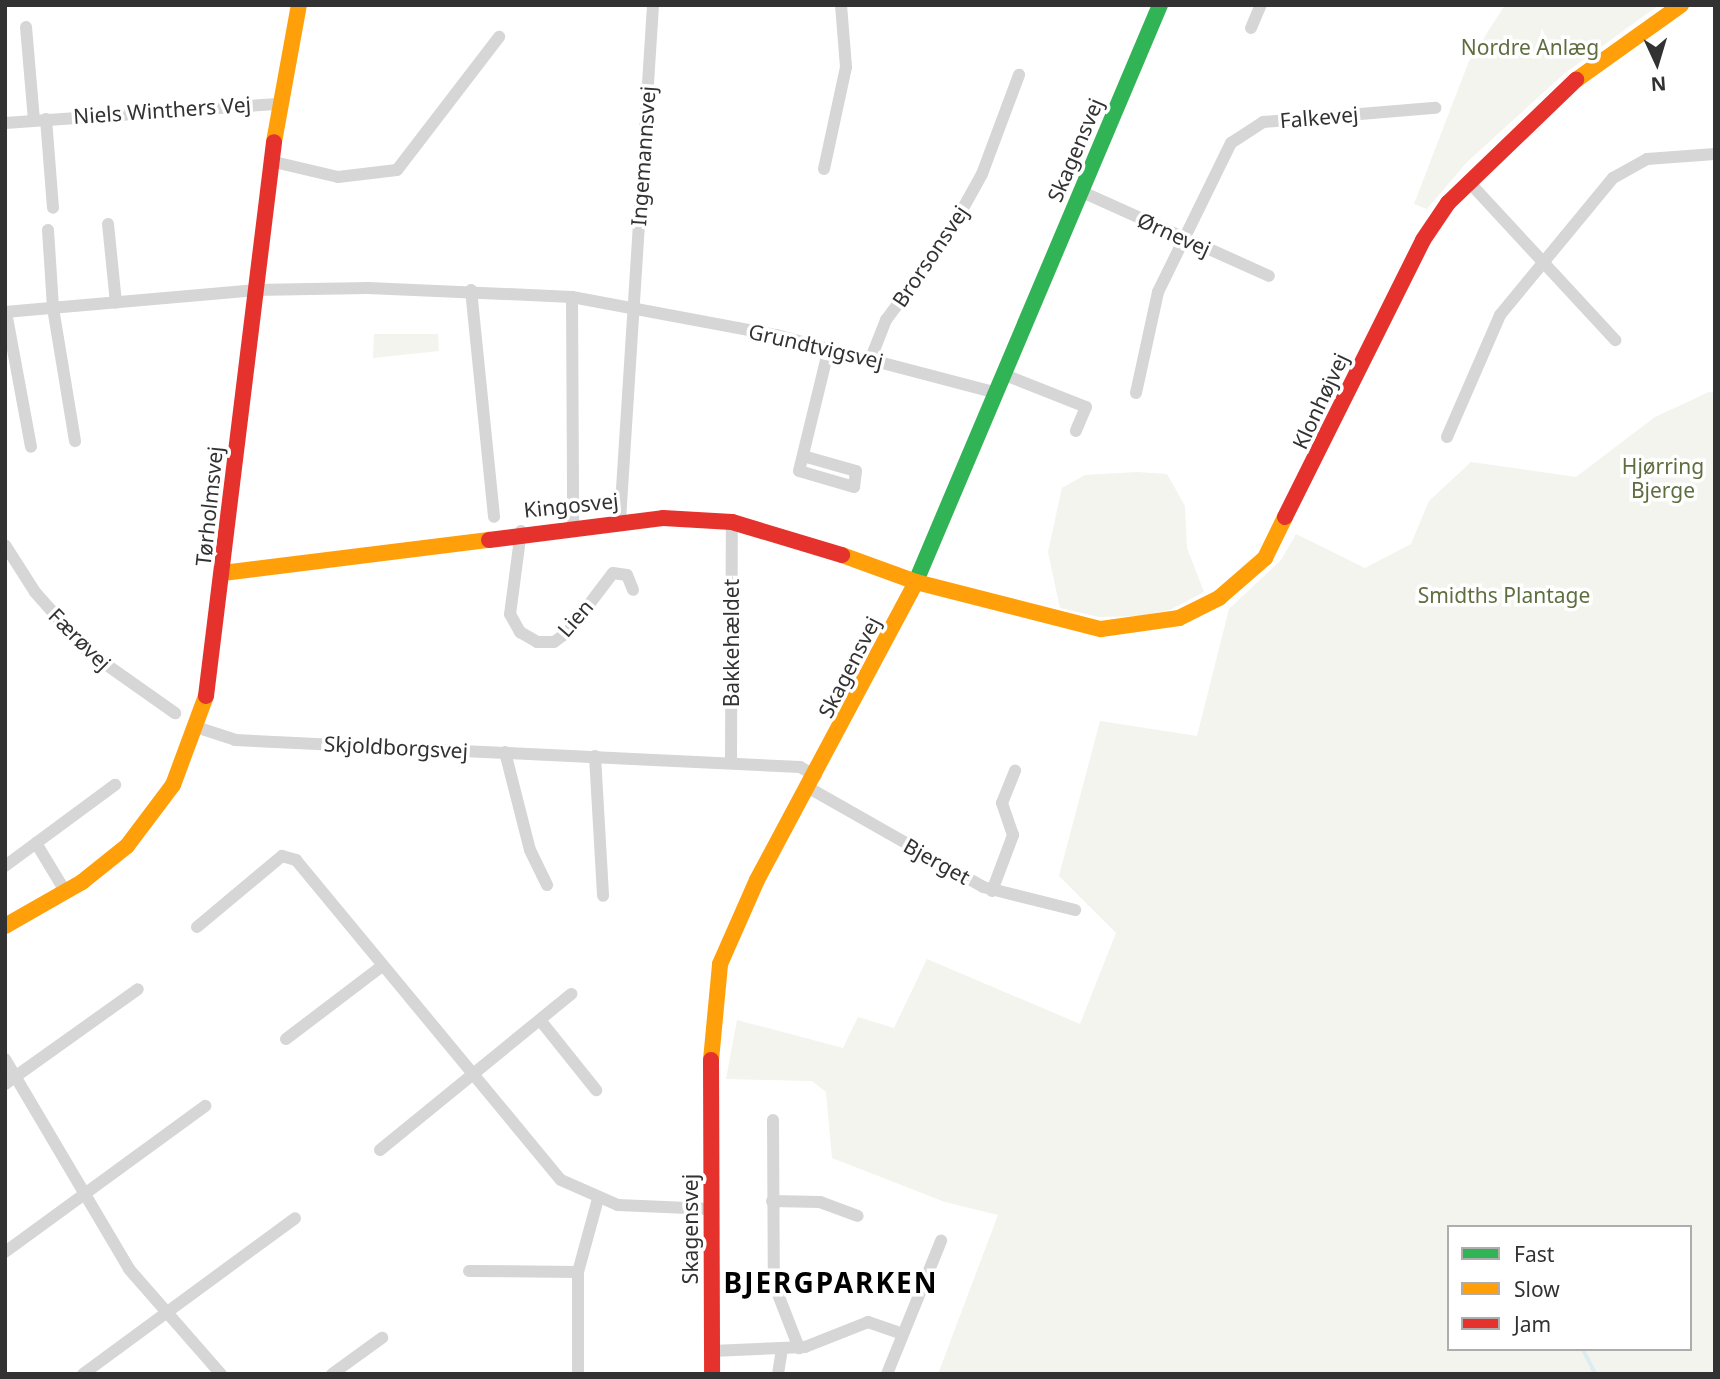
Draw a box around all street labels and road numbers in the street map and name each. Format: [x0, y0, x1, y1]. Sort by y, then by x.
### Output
street label: Ingemannsvej [626, 85, 660, 227]
street label: Niels Winthers Vej [72, 91, 252, 129]
street label: Skagensvej [1042, 94, 1108, 206]
street label: Falkevej [1279, 101, 1359, 133]
street label: Brorsonsvej [887, 200, 973, 312]
street label: Ørnevej [1134, 207, 1214, 261]
street label: Grundtvigsvej [746, 318, 886, 374]
street label: Klonhøjvej [1287, 349, 1353, 453]
street label: Tørholmsvej [190, 445, 228, 567]
street label: Kingosvej [522, 488, 620, 522]
street label: Bakkehældet [718, 579, 744, 707]
street label: Lien [552, 594, 598, 642]
street label: Færøvej [44, 603, 116, 675]
street label: Skagensvej [813, 612, 885, 722]
street label: Skjoldborgsvej [323, 731, 469, 763]
street label: Bjerget [900, 833, 974, 889]
street label: Skagensvej [677, 1174, 703, 1284]

